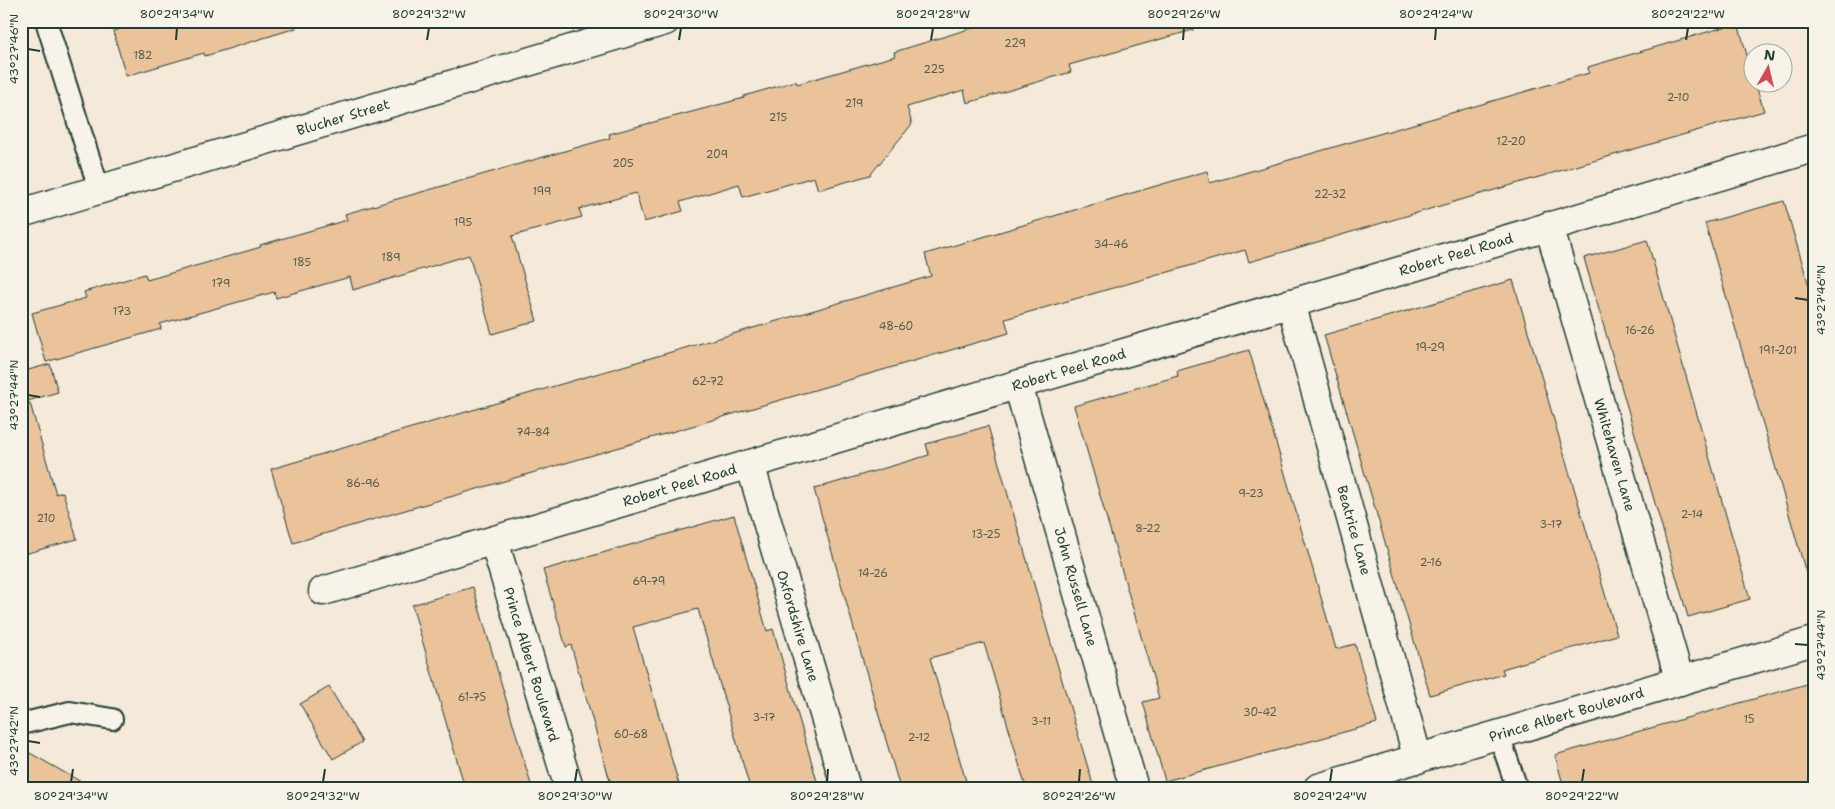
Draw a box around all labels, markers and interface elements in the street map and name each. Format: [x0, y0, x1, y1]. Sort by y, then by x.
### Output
text: 80°29'34"W [140, 6, 214, 22]
text: 80°29'32"W [392, 6, 466, 22]
text: 80°29'30"W [644, 6, 718, 22]
text: 80°29'28"W [896, 6, 970, 22]
text: 80°29'26"W [1147, 6, 1221, 22]
text: 80°29'24"W [1399, 6, 1473, 22]
text: 80°29'22"W [1651, 6, 1725, 22]
text: 43°27'46"N [6, 14, 22, 84]
house number: 229 [1004, 36, 1026, 51]
north arrow [1742, 42, 1792, 92]
text: N [1763, 45, 1777, 65]
house number: 182 [133, 48, 153, 63]
house number: 225 [923, 62, 945, 77]
house number: 2-10 [1667, 90, 1689, 105]
street label: Blucher Street [294, 95, 392, 139]
house number: 219 [844, 96, 864, 111]
house number: 215 [769, 110, 787, 125]
house number: 12-20 [1496, 134, 1526, 149]
house number: 209 [706, 147, 728, 162]
house number: 205 [612, 156, 634, 171]
house number: 199 [532, 184, 552, 199]
house number: 22-32 [1314, 187, 1346, 202]
house number: 195 [454, 215, 472, 230]
street label: Robert Peel Road [1397, 229, 1515, 280]
house number: 34-46 [1094, 237, 1128, 252]
house number: 189 [381, 250, 401, 265]
house number: 185 [293, 255, 312, 270]
text: 43°27'46"N [1813, 265, 1829, 335]
house number: 179 [211, 276, 231, 291]
house number: 173 [113, 304, 131, 319]
house number: 48-60 [879, 319, 913, 334]
house number: 16-26 [1625, 323, 1655, 338]
house number: 19-29 [1415, 340, 1445, 355]
house number: 191-201 [1759, 343, 1797, 358]
street label: Robert Peel Road [1010, 344, 1128, 395]
text: 43°27'44"N [6, 360, 22, 430]
house number: 62-72 [692, 374, 724, 389]
street label: Whitehaven Lane [1590, 396, 1640, 513]
house number: 74-84 [516, 425, 550, 440]
street label: Robert Peel Road [620, 460, 739, 510]
house number: 86-96 [346, 476, 380, 491]
street label: Beatrice Lane [1333, 483, 1375, 577]
house number: 9-23 [1238, 486, 1264, 501]
house number: 2-14 [1681, 507, 1704, 522]
house number: 210 [36, 511, 56, 526]
house number: 3-17 [1539, 517, 1563, 532]
house number: 8-22 [1135, 521, 1161, 536]
street label: John Russell Lane [1050, 525, 1102, 648]
house number: 13-25 [971, 527, 1001, 542]
house number: 2-16 [1420, 555, 1442, 570]
house number: 14-26 [858, 566, 888, 581]
street label: Oxfordshire Lane [773, 568, 823, 684]
house number: 69-79 [633, 574, 665, 589]
street label: Prince Albert Boulevard [500, 585, 563, 744]
text: 43°27'44"N [1813, 610, 1829, 680]
street label: Prince Albert Boulevard [1487, 683, 1646, 746]
house number: 61-75 [458, 690, 487, 705]
house number: 30-42 [1243, 705, 1277, 720]
text: 43°27'42"N [6, 706, 22, 776]
house number: 3-17 [752, 710, 776, 725]
house number: 15 [1743, 712, 1755, 727]
house number: 3-11 [1031, 714, 1051, 729]
house number: 60-68 [614, 727, 648, 742]
house number: 2-12 [908, 730, 930, 745]
text: 80°29'34"W [34, 788, 108, 804]
text: 80°29'32"W [286, 788, 360, 804]
text: 80°29'30"W [538, 788, 612, 804]
text: 80°29'28"W [790, 788, 864, 804]
text: 80°29'26"W [1042, 788, 1116, 804]
text: 80°29'24"W [1293, 788, 1367, 804]
text: 80°29'22"W [1545, 788, 1619, 804]

